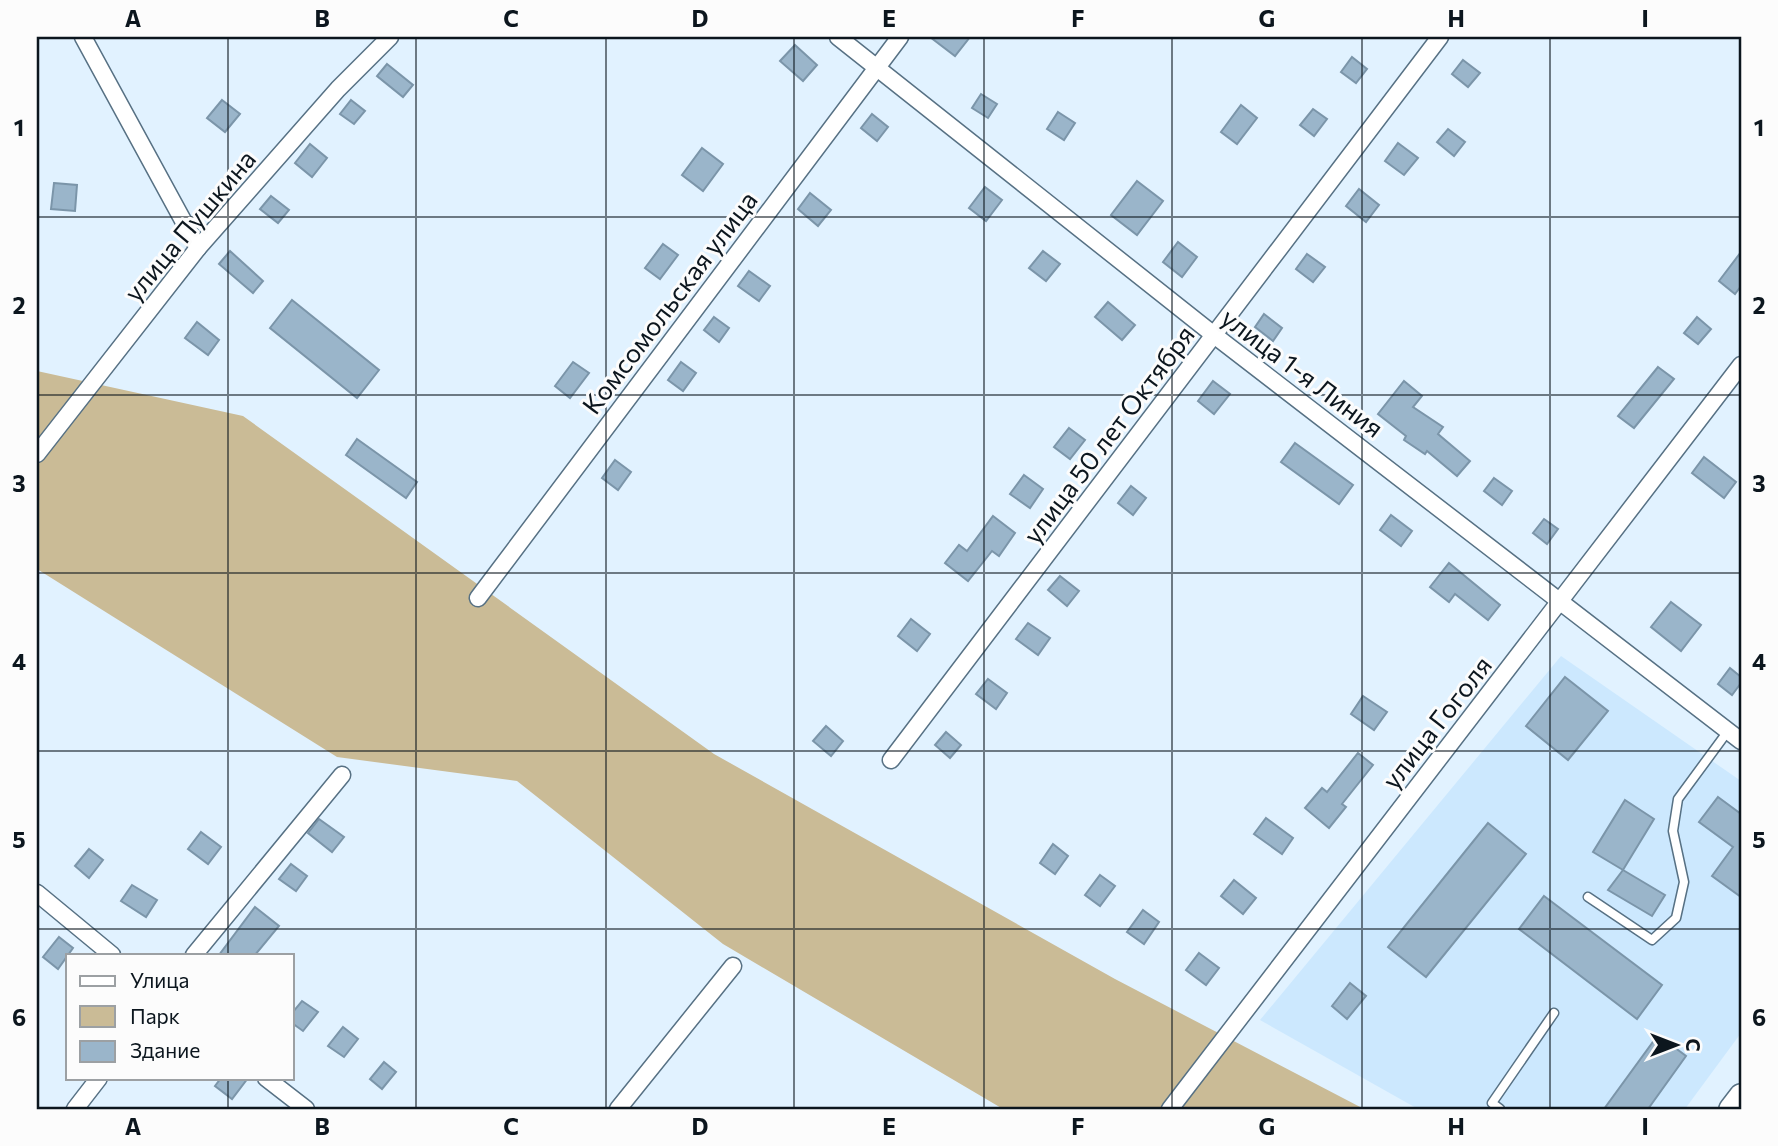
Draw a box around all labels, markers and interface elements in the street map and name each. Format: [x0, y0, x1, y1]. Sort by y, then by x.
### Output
text: A [125, 4, 142, 32]
text: B [314, 4, 330, 32]
text: C [503, 4, 519, 32]
text: D [692, 4, 709, 32]
text: E [882, 4, 896, 32]
text: F [1071, 4, 1085, 32]
text: G [1259, 4, 1275, 32]
text: H [1447, 4, 1465, 32]
text: I [1641, 4, 1649, 32]
text: 1 [14, 113, 24, 141]
text: 1 [1754, 113, 1764, 141]
street label: улица Пушкина [117, 143, 261, 307]
street label: Комсомольская улица [575, 184, 763, 420]
text: 2 [12, 291, 26, 319]
text: 2 [1752, 291, 1766, 319]
street label: улица 1-я Линия [1216, 301, 1390, 443]
street label: улица 50 лет Октября [1016, 319, 1200, 549]
text: 3 [12, 469, 26, 497]
text: 3 [1752, 469, 1766, 497]
text: 4 [12, 647, 26, 675]
text: 4 [1752, 647, 1766, 675]
street label: улица Гоголя [1375, 650, 1497, 794]
text: 5 [12, 825, 26, 853]
text: 5 [1752, 825, 1766, 853]
legend [66, 954, 294, 1080]
text: Улица [130, 967, 189, 992]
text: 6 [12, 1003, 26, 1031]
text: Парк [130, 1003, 180, 1028]
text: 6 [1752, 1003, 1766, 1031]
north arrow [1642, 1010, 1712, 1080]
text: Здание [130, 1037, 200, 1062]
text: С [1682, 1039, 1705, 1052]
text: A [125, 1112, 142, 1140]
text: B [314, 1112, 330, 1140]
text: C [503, 1112, 519, 1140]
text: D [692, 1112, 709, 1140]
text: E [882, 1112, 896, 1140]
text: F [1071, 1112, 1085, 1140]
text: G [1259, 1112, 1275, 1140]
text: H [1447, 1112, 1465, 1140]
text: I [1641, 1112, 1649, 1140]

